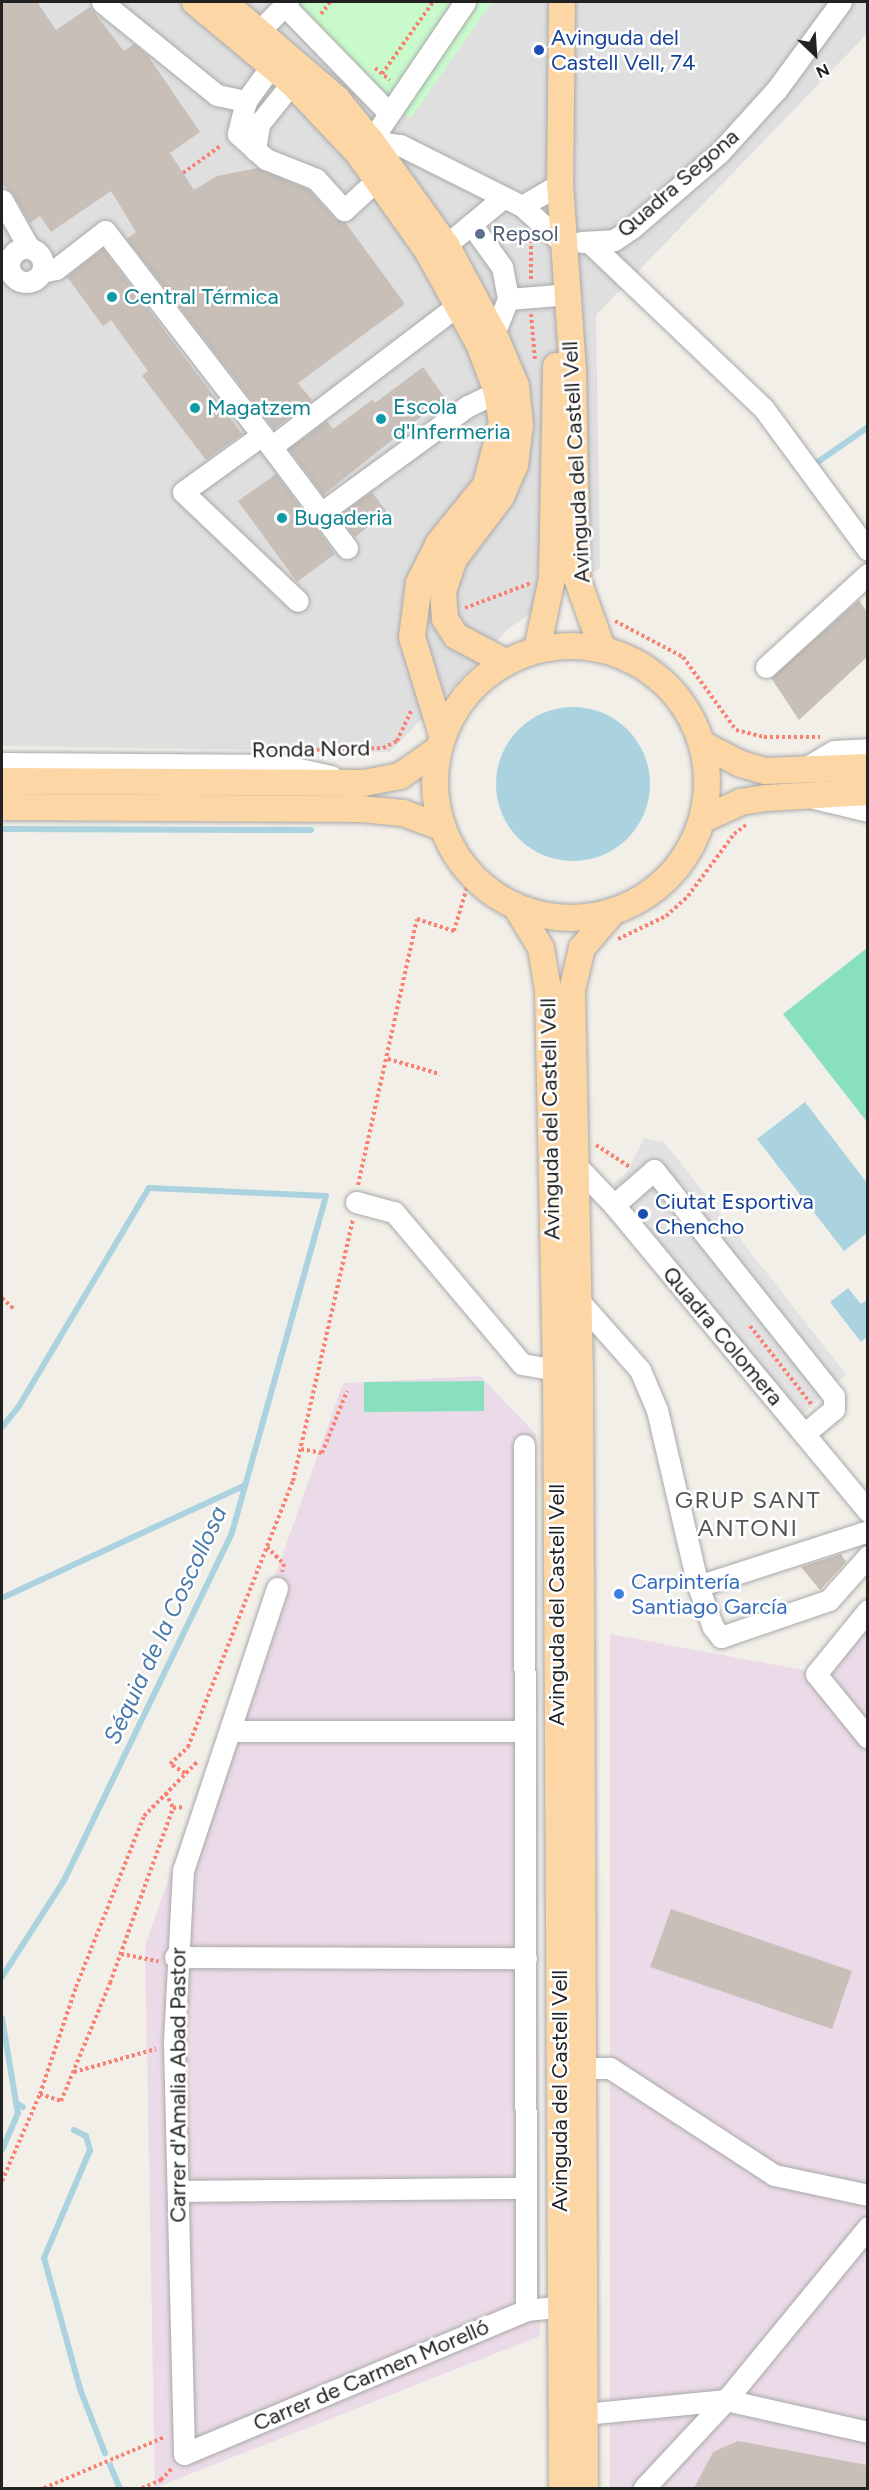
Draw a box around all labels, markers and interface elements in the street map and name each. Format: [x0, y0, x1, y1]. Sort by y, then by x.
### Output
place label: Avinguda del Castell Vell, 74 [551, 24, 696, 76]
north arrow [785, 24, 845, 84]
marker: Avinguda del Castell Vell, 74 [532, 43, 546, 57]
text: N [813, 60, 832, 82]
street label: Quadra Segona [612, 123, 744, 243]
place label: Repsol [492, 221, 559, 247]
marker: Repsol [473, 227, 487, 241]
place label: Central Térmica [124, 284, 279, 310]
marker: Central Térmica [105, 290, 119, 304]
street label: Avinguda del Castell Vell [556, 340, 596, 584]
place label: Escola d'Infermeria [393, 393, 511, 445]
place label: Magatzem [207, 395, 311, 421]
marker: Magatzem [188, 401, 202, 415]
marker: Escola d'Infermeria [374, 412, 388, 426]
place label: Bugaderia [294, 505, 393, 531]
marker: Bugaderia [275, 511, 289, 525]
street label: Ronda Nord [252, 735, 370, 763]
street label: Avinguda del Castell Vell [535, 998, 565, 1240]
place label: Ciutat Esportiva Chencho [655, 1188, 814, 1240]
marker: Ciutat Esportiva Chencho [636, 1207, 650, 1221]
street label: Quadra Colomera [657, 1261, 789, 1411]
street label: Avinguda del Castell Vell [544, 1484, 570, 1726]
district label: GRUP SANT ANTONI [675, 1486, 821, 1542]
water label: Séquia de la Coscollosa [97, 1502, 233, 1748]
place label: Carpintería Santiago García [631, 1568, 787, 1620]
marker: Carpintería Santiago García [612, 1587, 626, 1601]
street label: Carrer d'Amalia Abad Pastor [165, 1947, 191, 2223]
street label: Avinguda del Castell Vell [547, 1970, 573, 2212]
street label: Carrer de Carmen Morelló [249, 2313, 493, 2437]

